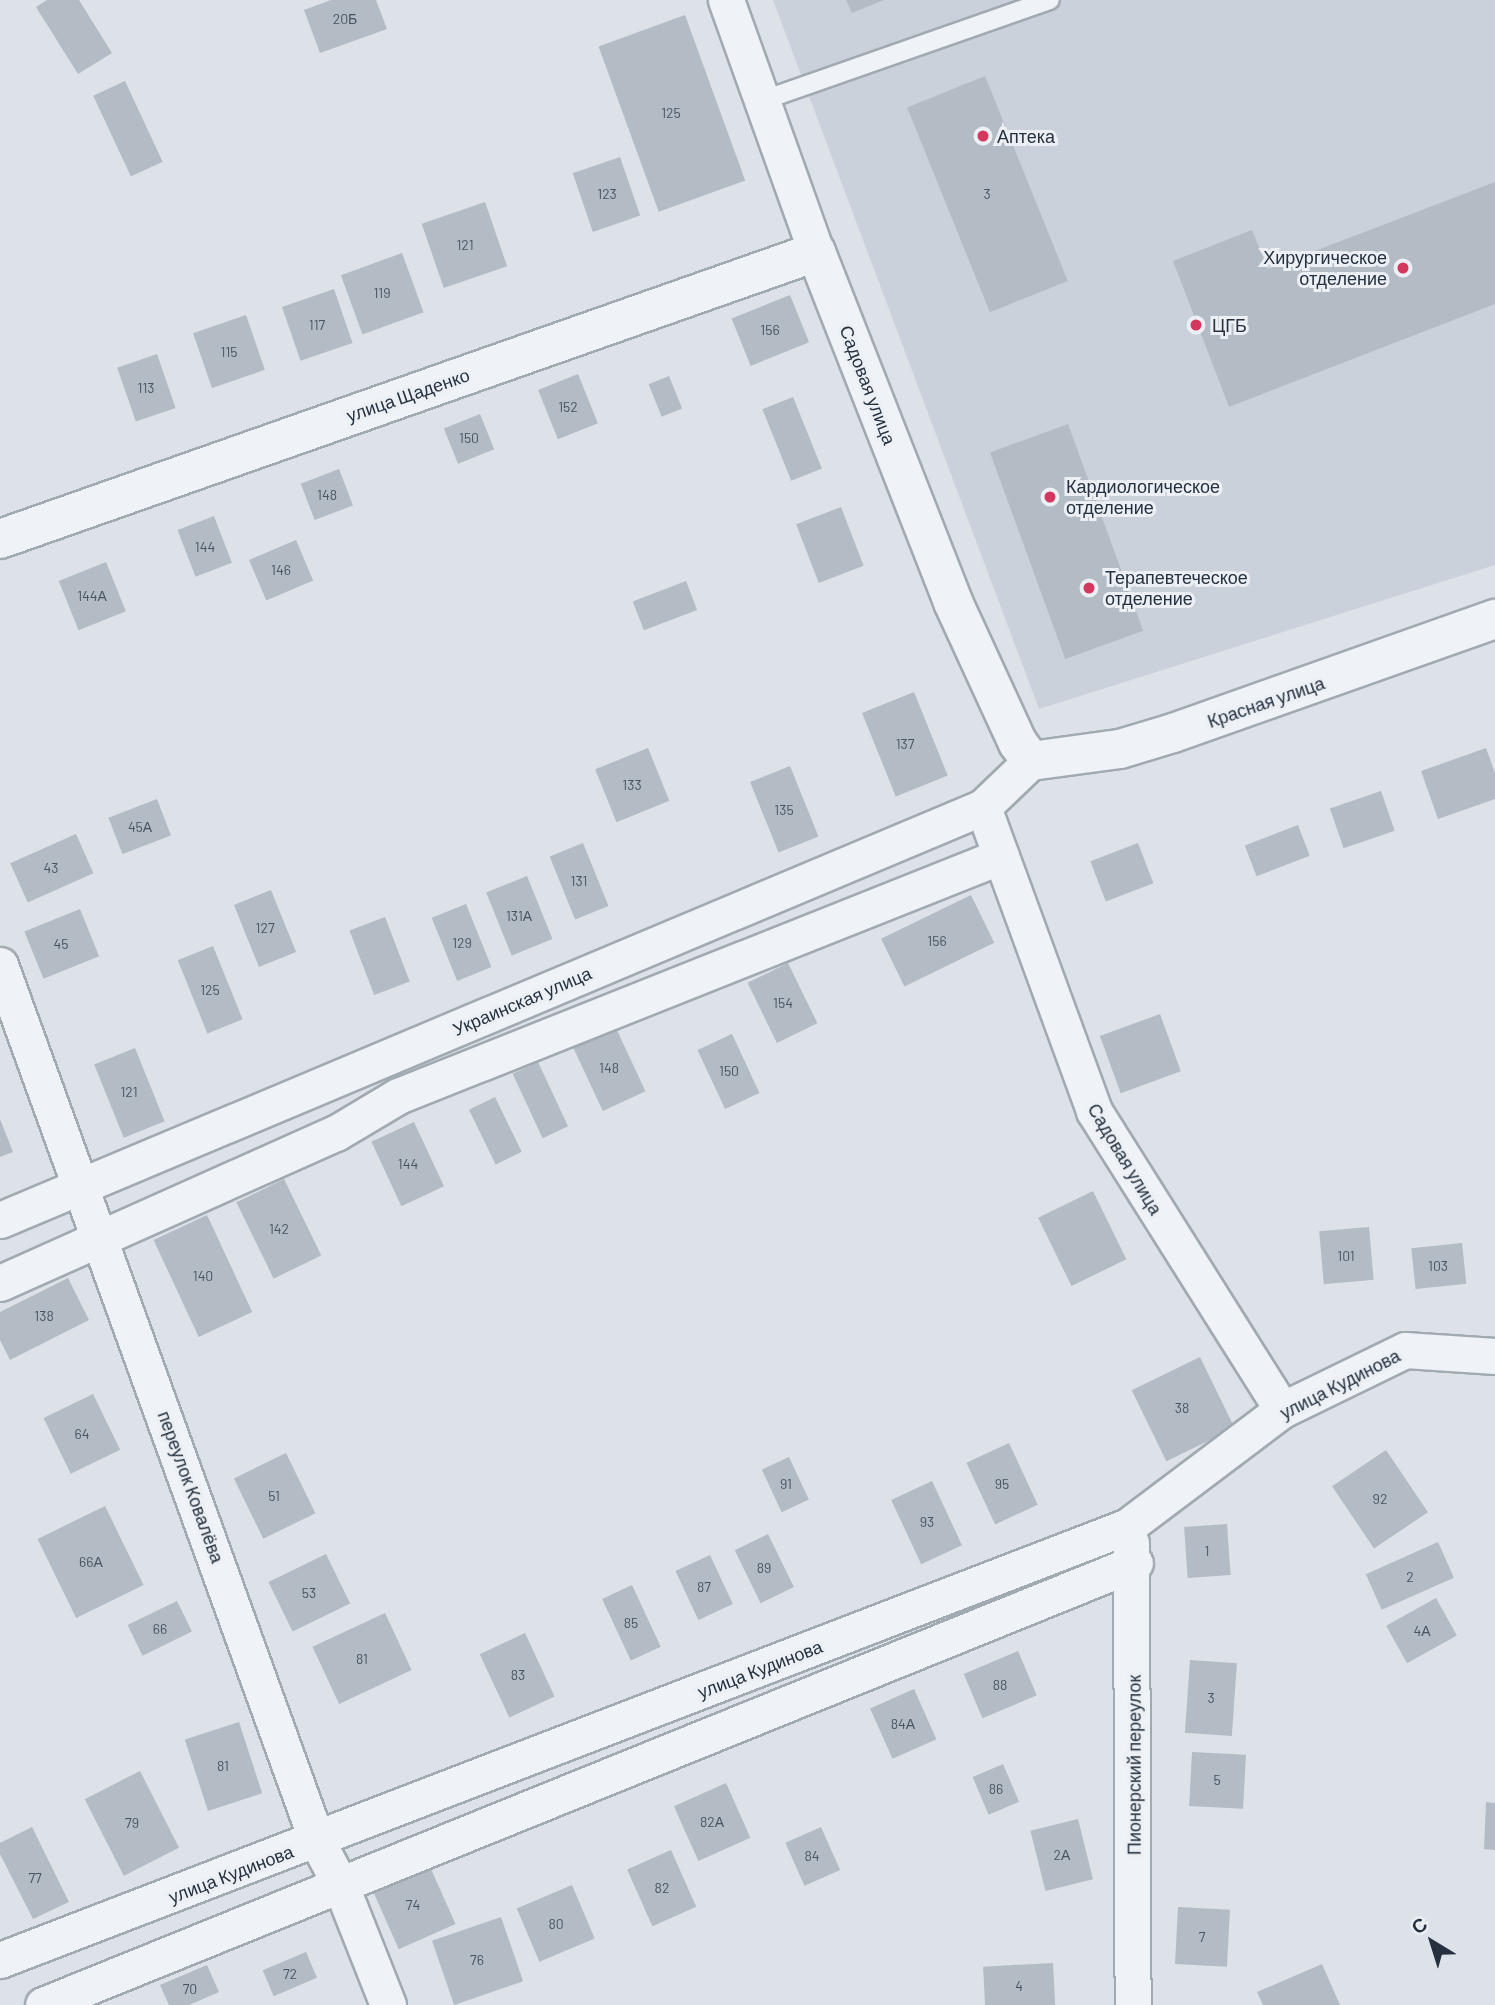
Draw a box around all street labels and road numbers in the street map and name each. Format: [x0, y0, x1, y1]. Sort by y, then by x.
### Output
street label: Садовая улица [835, 322, 901, 448]
street label: улица Щаденко [344, 364, 472, 426]
street label: Красная улица [1205, 672, 1327, 732]
street label: Украинская улица [449, 962, 595, 1040]
street label: Садовая улица [1083, 1099, 1167, 1219]
street label: улица Кудинова [1276, 1344, 1404, 1424]
street label: переулок Ковалёва [153, 1408, 229, 1566]
street label: улица Кудинова [695, 1635, 825, 1703]
street label: Пионерский переулок [1123, 1675, 1145, 1855]
street label: улица Кудинова [166, 1840, 296, 1908]

